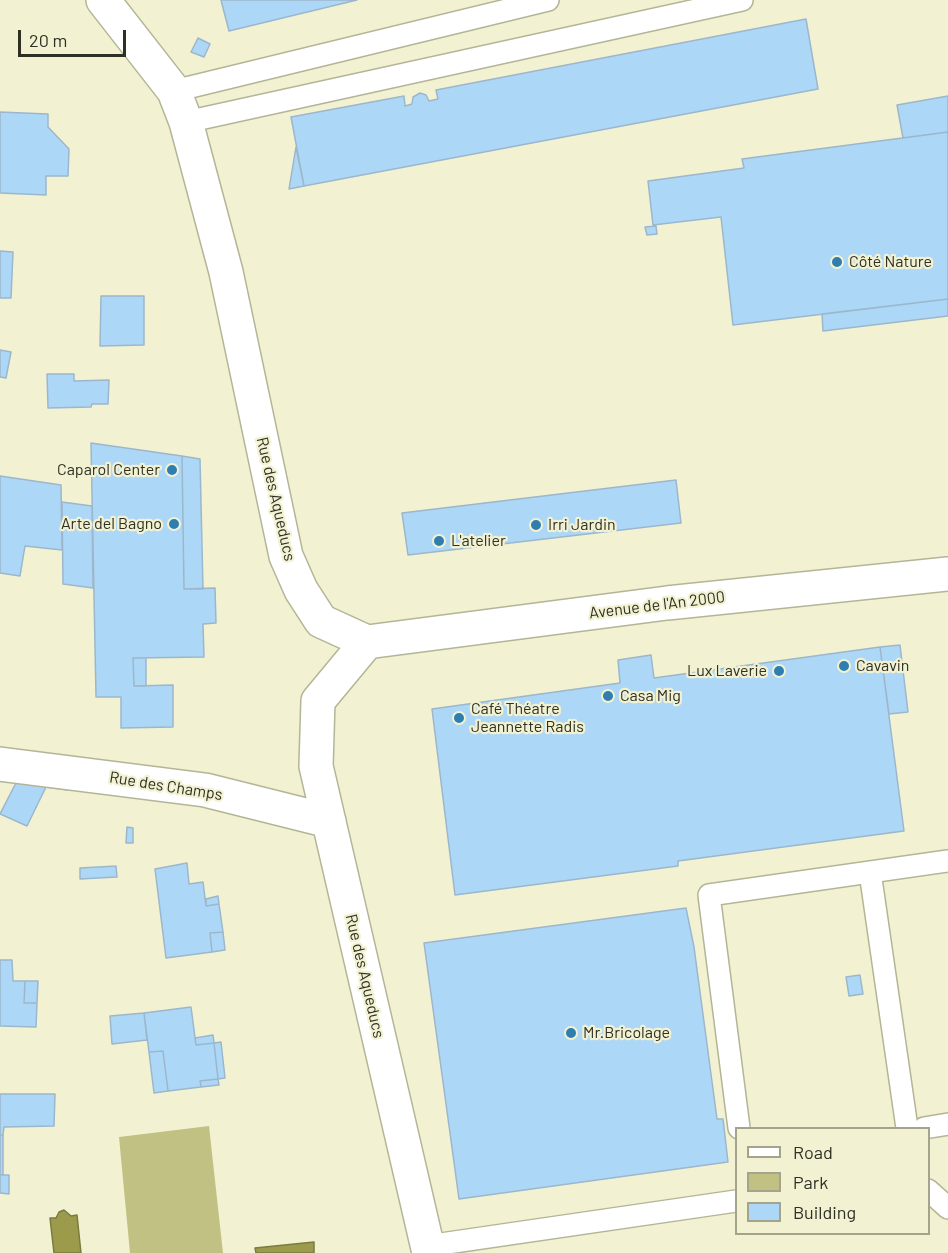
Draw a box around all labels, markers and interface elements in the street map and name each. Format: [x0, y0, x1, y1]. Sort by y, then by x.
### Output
scale bar [21, 18, 129, 56]
text: 20 m [29, 29, 67, 51]
place label: Côté Nature [849, 252, 932, 272]
marker: Côté Nature [830, 255, 844, 269]
street label: Rue des Aqueducs [252, 435, 300, 563]
place label: Caparol Center [57, 460, 160, 480]
marker: Caparol Center [165, 463, 179, 477]
place label: Arte del Bagno [61, 514, 162, 534]
place label: Irri Jardin [548, 515, 616, 535]
marker: Arte del Bagno [167, 517, 181, 531]
marker: Irri Jardin [529, 518, 543, 532]
place label: L'atelier [451, 531, 506, 551]
marker: L'atelier [432, 534, 446, 548]
street label: Avenue de l'An 2000 [588, 587, 726, 623]
place label: Cavavin [856, 656, 909, 676]
marker: Cavavin [837, 659, 851, 673]
place label: Lux Laverie [687, 661, 767, 681]
marker: Lux Laverie [772, 664, 786, 678]
place label: Casa Mig [620, 686, 681, 706]
marker: Casa Mig [601, 689, 615, 703]
place label: Café Théatre Jeannette Radis [471, 699, 584, 737]
marker: Café Théatre Jeannette Radis [452, 711, 466, 725]
street label: Rue des Champs [108, 768, 224, 804]
street label: Rue des Aqueducs [341, 912, 389, 1040]
place label: Mr.Bricolage [583, 1023, 670, 1043]
marker: Mr.Bricolage [564, 1026, 578, 1040]
legend [735, 1127, 930, 1235]
text: Road [793, 1141, 833, 1163]
text: Park [793, 1171, 828, 1193]
text: Building [793, 1201, 856, 1223]

